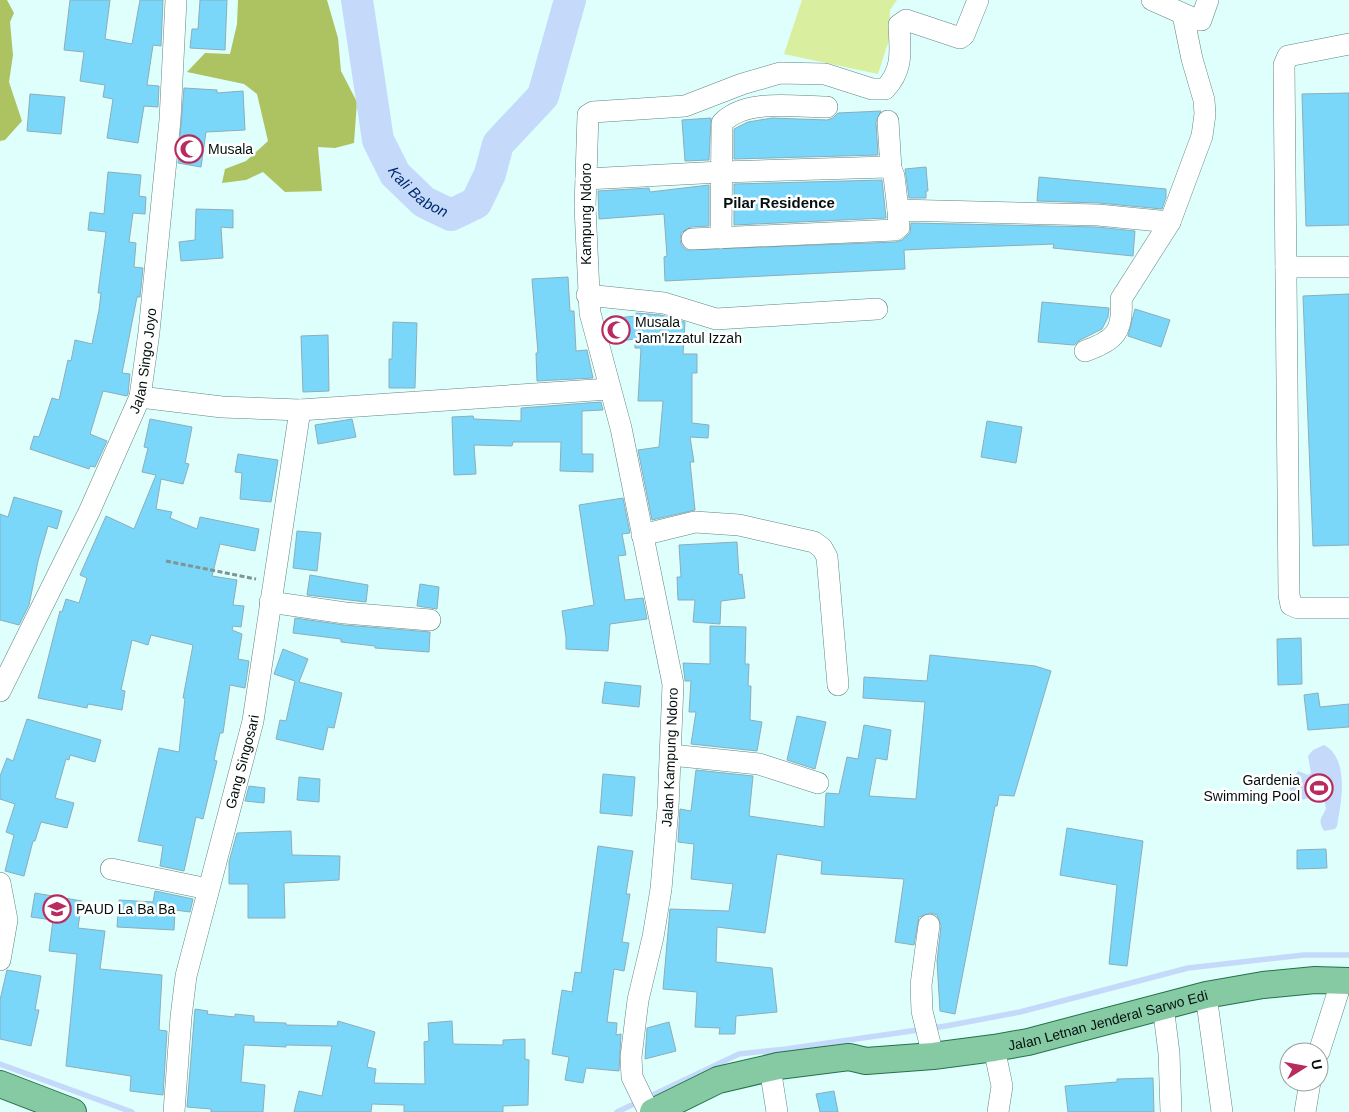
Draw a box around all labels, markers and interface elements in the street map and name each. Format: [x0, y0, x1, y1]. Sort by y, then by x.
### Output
mosque icon: Musala [174, 134, 204, 164]
place label: Musala [208, 141, 253, 157]
street label: Kampung Ndoro [578, 163, 594, 265]
water label: Kali Babon [385, 164, 451, 220]
district label: Pilar Residence [723, 194, 835, 211]
street label: Jalan Singo Joyo [126, 307, 159, 416]
place label: Musala Jam'Izzatul Izzah [635, 314, 742, 346]
mosque icon: Musala Jam'Izzatul Izzah [601, 315, 631, 345]
street label: Jalan Kampung Ndoro [658, 687, 681, 827]
street label: Gang Singosari [222, 714, 262, 811]
place label: Gardenia Swimming Pool [1204, 772, 1300, 804]
sports icon: Gardenia Swimming Pool [1304, 773, 1334, 803]
school or university icon: PAUD La Ba Ba [42, 894, 72, 924]
place label: PAUD La Ba Ba [76, 901, 176, 917]
street label: Jalan Letnan Jenderal Sarwo Edi [1007, 987, 1209, 1053]
north arrow [1279, 1042, 1329, 1092]
text: U [1308, 1058, 1326, 1071]

